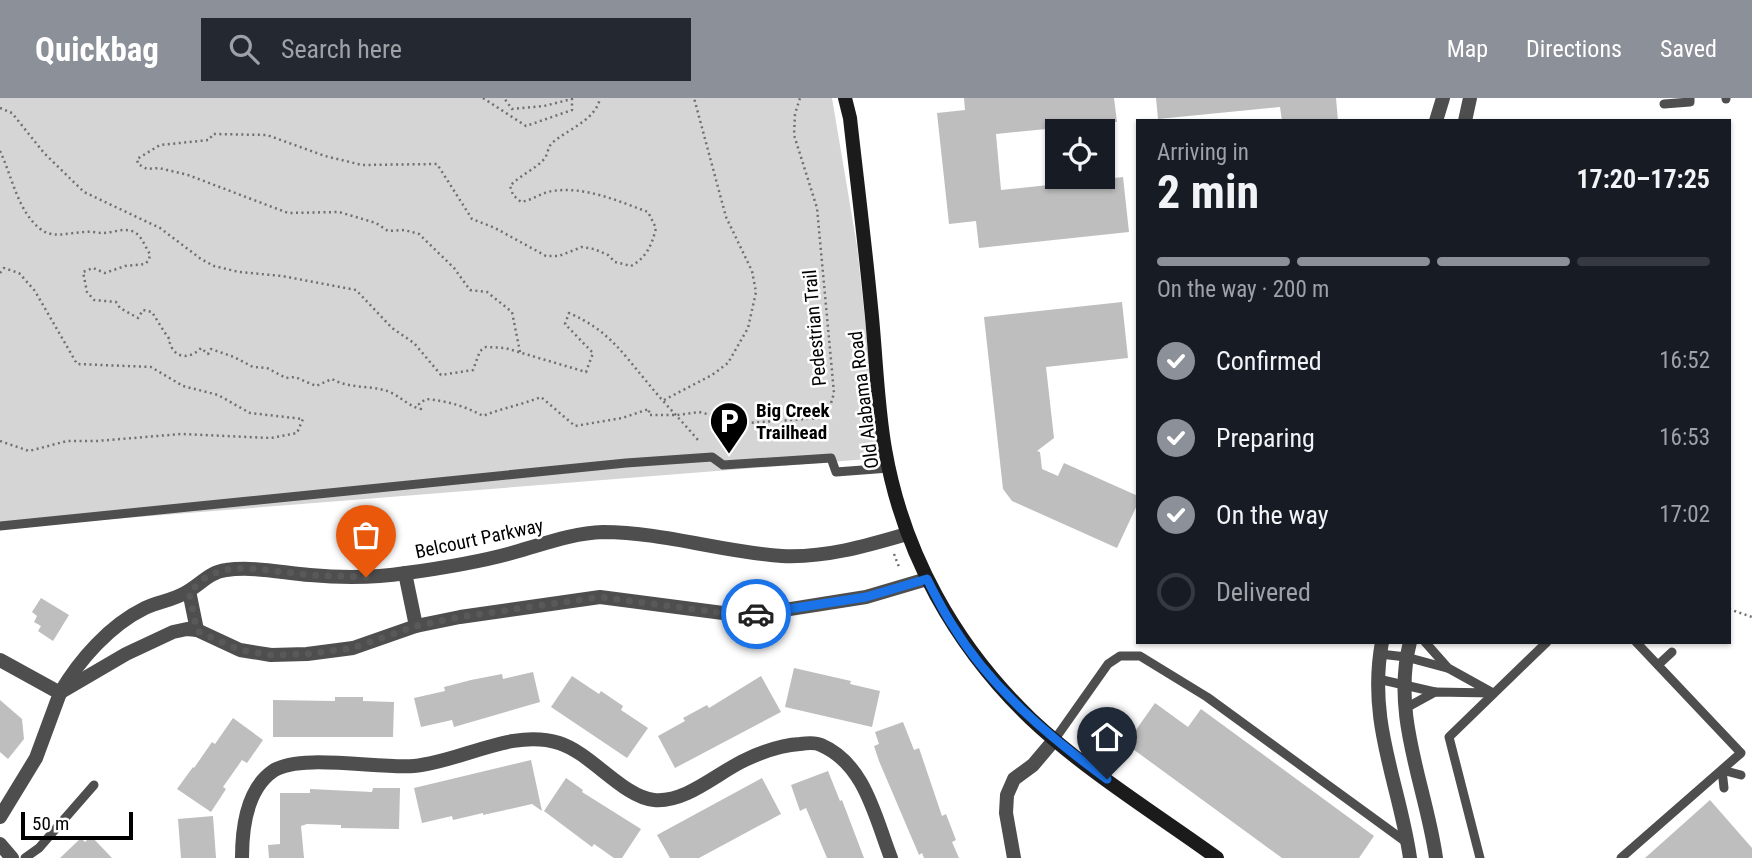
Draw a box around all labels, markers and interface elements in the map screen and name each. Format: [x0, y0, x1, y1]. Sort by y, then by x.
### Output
search box [201, 18, 691, 81]
text: Quickbag [35, 30, 159, 69]
icon: search [225, 30, 263, 68]
text: Search here [281, 34, 402, 64]
text: Map [1447, 35, 1488, 63]
text: Directions [1526, 35, 1622, 63]
text: Saved [1660, 35, 1717, 63]
map controls [1045, 119, 1115, 189]
button: locate [1045, 119, 1115, 189]
text: Arriving in [1157, 139, 1249, 166]
text: 17:20–17:25 [1576, 164, 1710, 194]
text: 2 min [1157, 165, 1259, 219]
street label: Pedestrian Trail [798, 269, 831, 387]
text: On the way · 200 m [1157, 276, 1329, 303]
street label: Old Alabama Road [844, 330, 883, 470]
icon: check [1157, 342, 1195, 380]
text: Confirmed [1216, 346, 1322, 376]
text: 16:52 [1659, 347, 1710, 374]
place label: Big Creek Trailhead [756, 399, 831, 444]
parking icon: Big Creek Trailhead [708, 400, 750, 455]
icon: check [1157, 419, 1195, 457]
text: Preparing [1216, 423, 1315, 453]
text: 16:53 [1659, 424, 1710, 451]
icon: check [1157, 496, 1195, 534]
text: On the way [1216, 500, 1329, 530]
text: 17:02 [1659, 501, 1710, 528]
pin [336, 505, 396, 577]
street label: Belcourt Parkway [413, 514, 545, 563]
icon: bag [347, 516, 385, 554]
text: Delivered [1216, 577, 1311, 607]
courier [721, 579, 791, 649]
icon: car [737, 595, 775, 633]
pin [1077, 707, 1137, 779]
icon: home [1088, 718, 1126, 756]
scale bar [21, 809, 133, 841]
text: 50 m [32, 812, 69, 835]

